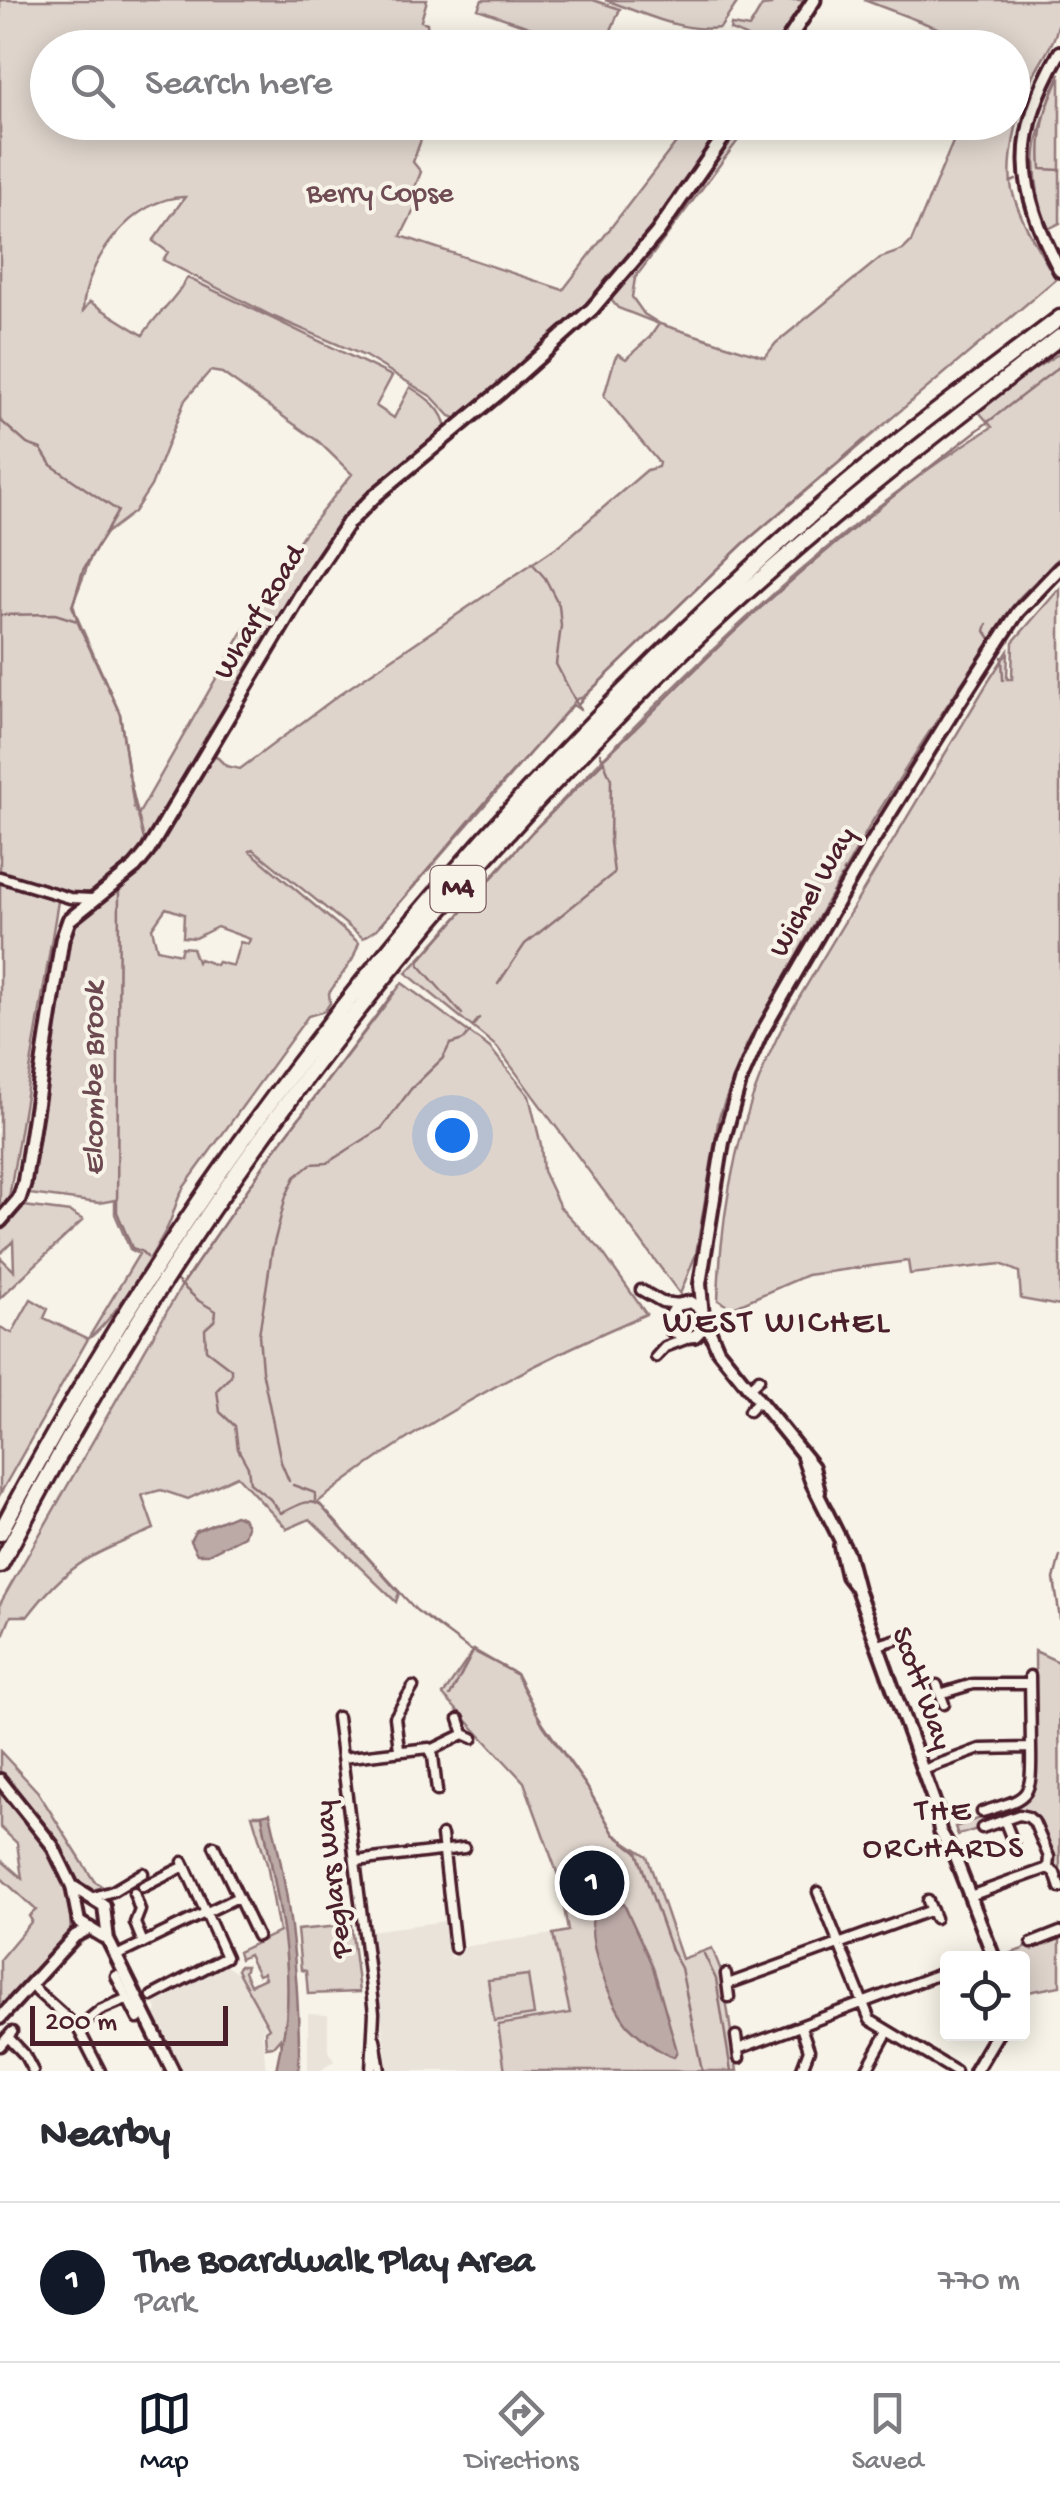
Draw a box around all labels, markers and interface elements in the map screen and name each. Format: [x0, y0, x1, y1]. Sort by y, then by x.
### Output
search box [30, 30, 1030, 140]
icon: search [65, 58, 120, 113]
text: Search here [145, 63, 332, 107]
park label: Berry Copse [305, 178, 454, 213]
street label: Wharf Road [207, 537, 316, 687]
street label: Wichel Way [763, 822, 865, 964]
road number: M4 [430, 866, 486, 912]
water label: Elcombe Brook [77, 980, 115, 1176]
your location [427, 1110, 478, 1161]
district label: WEST WICHEL [663, 1304, 891, 1345]
street label: Scott Way [882, 1623, 958, 1755]
district label: THE ORCHARDS [863, 1794, 1025, 1869]
street label: Peglars Way [308, 1798, 362, 1961]
pin: 1 [560, 1846, 624, 1920]
map controls [940, 1951, 1030, 2041]
button: locate [940, 1951, 1030, 2041]
scale bar [30, 2001, 228, 2046]
text: 200 m [45, 2007, 117, 2040]
text: Nearby [40, 2112, 170, 2161]
text: The Boardwalk Play Area [135, 2241, 534, 2285]
text: 1 [66, 2263, 79, 2301]
text: 770 m [938, 2263, 1020, 2301]
text: Park [135, 2285, 196, 2323]
tab: Map [137, 2386, 192, 2479]
tab: Directions [465, 2386, 579, 2479]
tab: Saved [852, 2386, 923, 2479]

